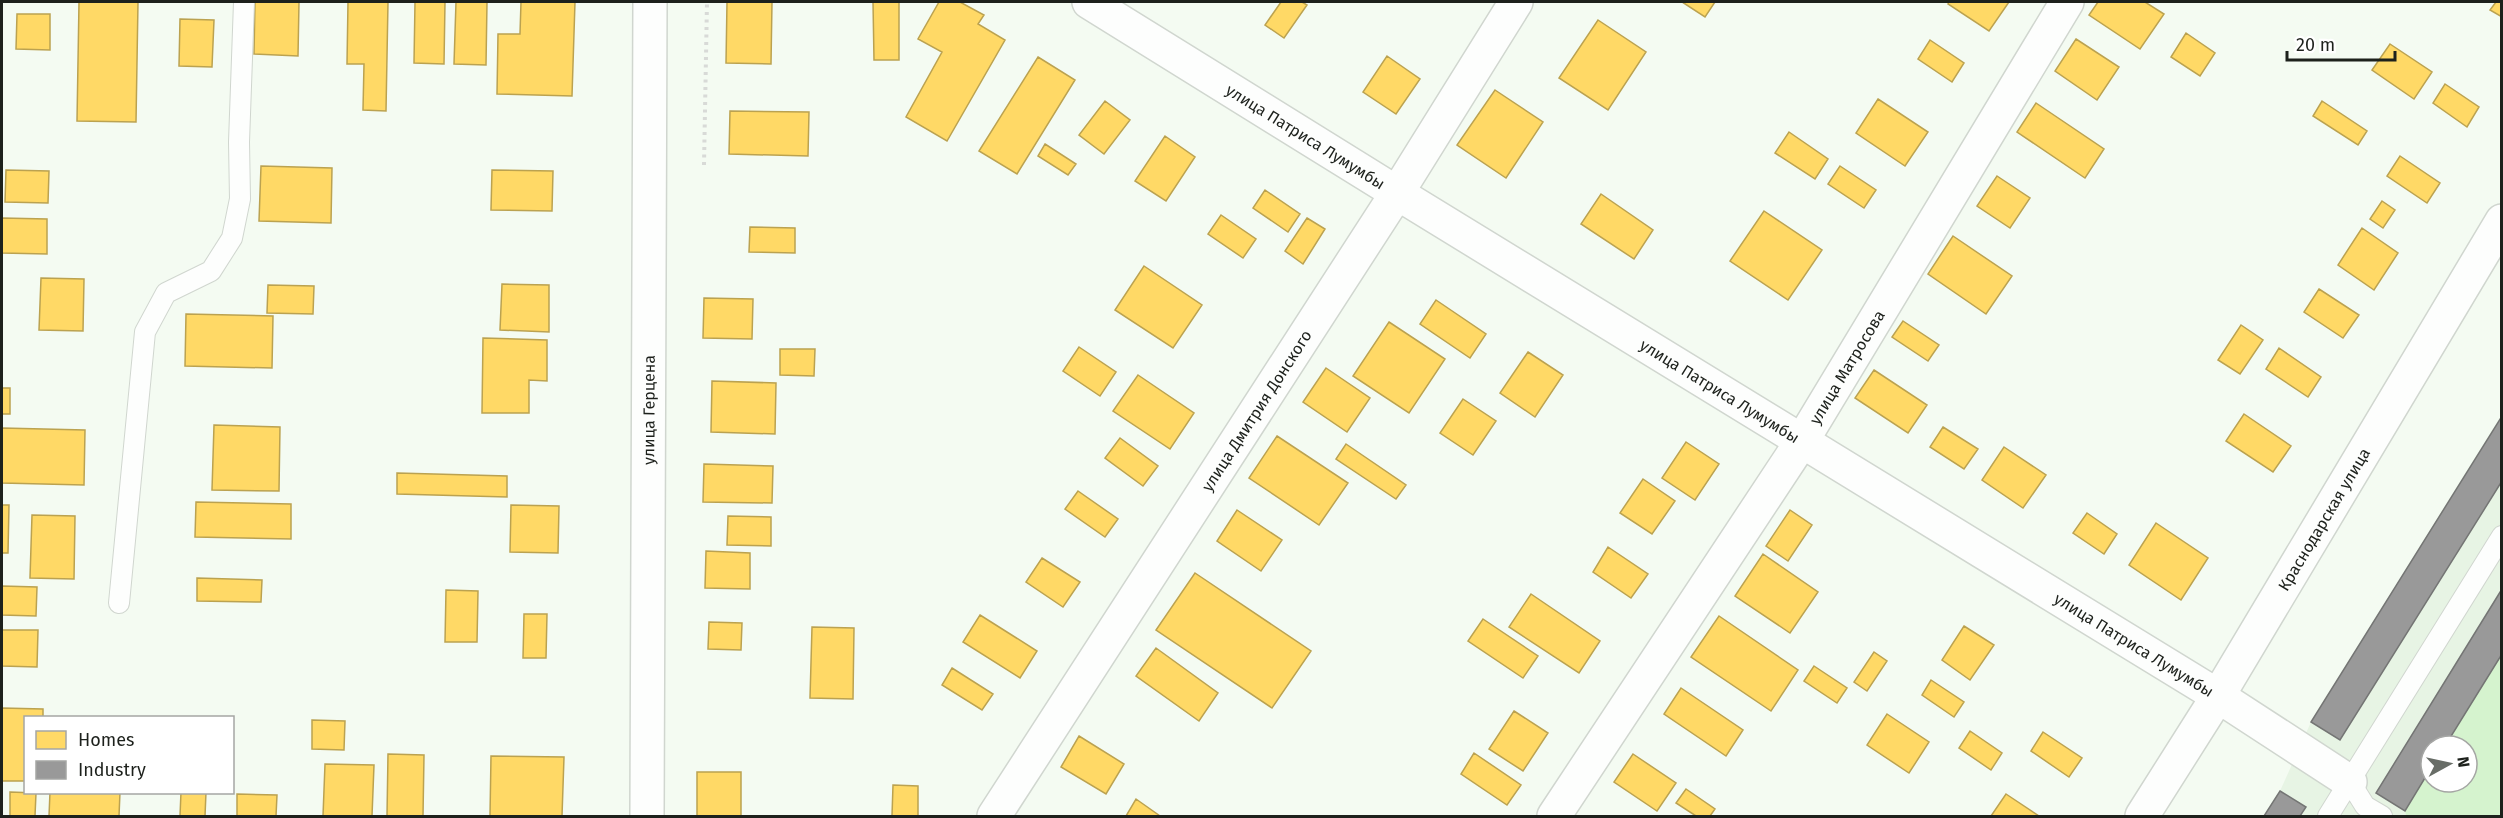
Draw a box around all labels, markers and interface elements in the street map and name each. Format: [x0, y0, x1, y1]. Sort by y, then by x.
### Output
scale bar [2287, 24, 2395, 62]
text: 20 m [2296, 34, 2335, 56]
street label: улица Патриса Лумумбы [1222, 80, 1388, 193]
street label: улица Матросова [1805, 307, 1889, 428]
street label: улица Дмитрия Донского [1198, 327, 1316, 495]
street label: улица Патриса Лумумбы [1636, 335, 1803, 447]
street label: улица Герцена [639, 355, 659, 465]
street label: Краснодарская улица [2274, 445, 2374, 594]
street label: улица Патриса Лумумбы [2051, 589, 2217, 701]
legend [24, 716, 234, 794]
text: Homes [78, 729, 134, 751]
north arrow [2419, 734, 2479, 794]
text: N [2453, 755, 2474, 769]
text: Industry [78, 759, 146, 781]

